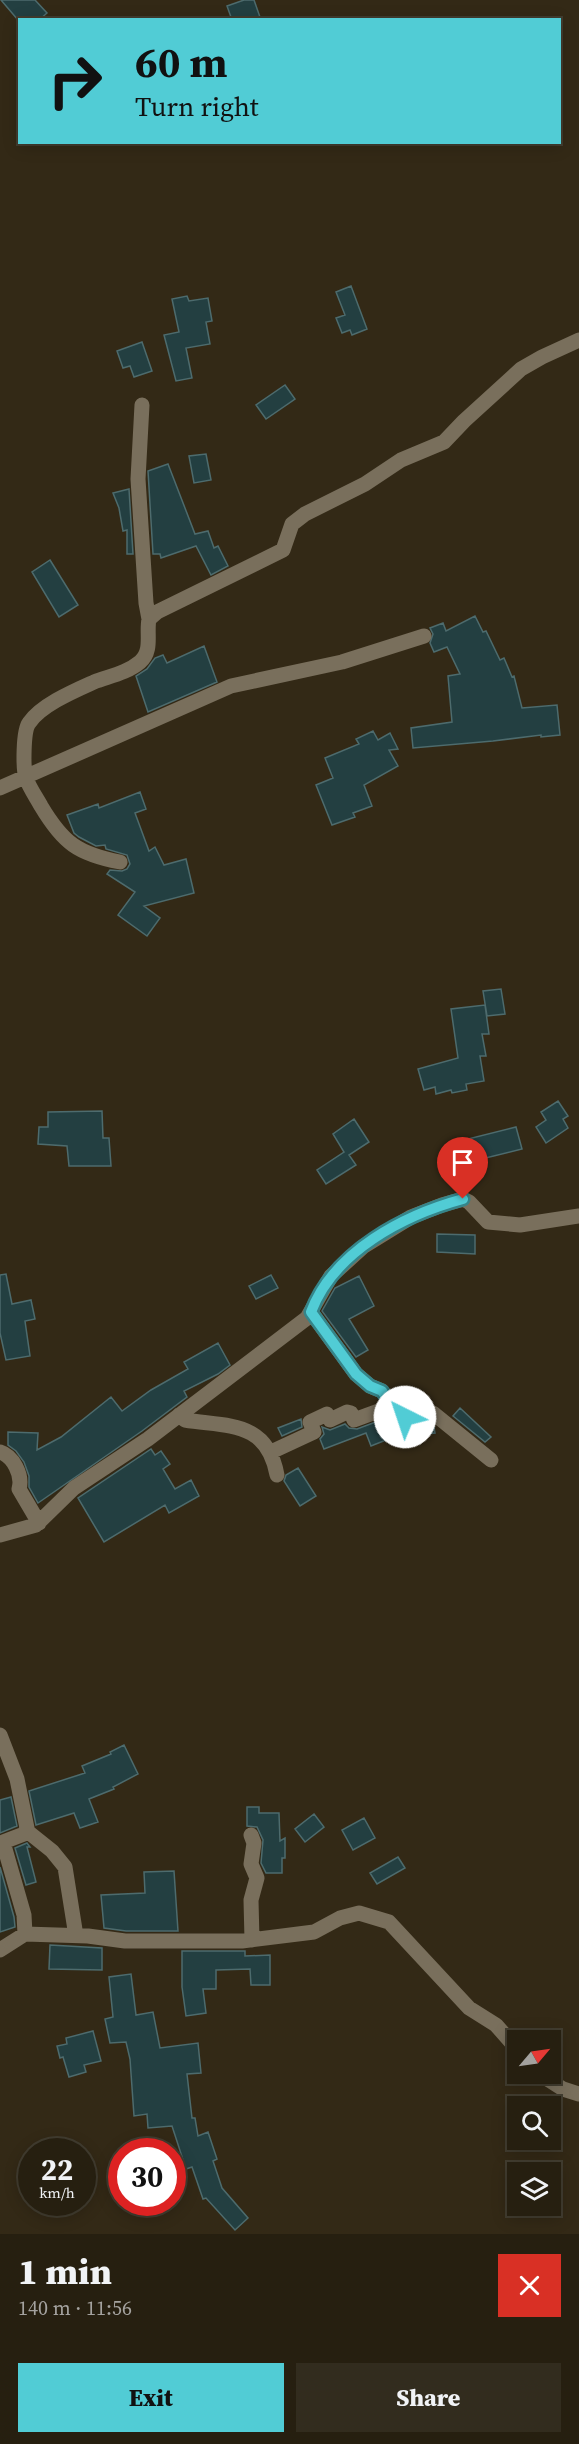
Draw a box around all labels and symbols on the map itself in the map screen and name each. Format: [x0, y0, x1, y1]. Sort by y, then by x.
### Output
pin [437, 1137, 488, 1199]
position arrow [373, 1385, 437, 1449]
north arrow [507, 2030, 561, 2084]
speed limit sign: 30 [108, 2138, 186, 2216]

